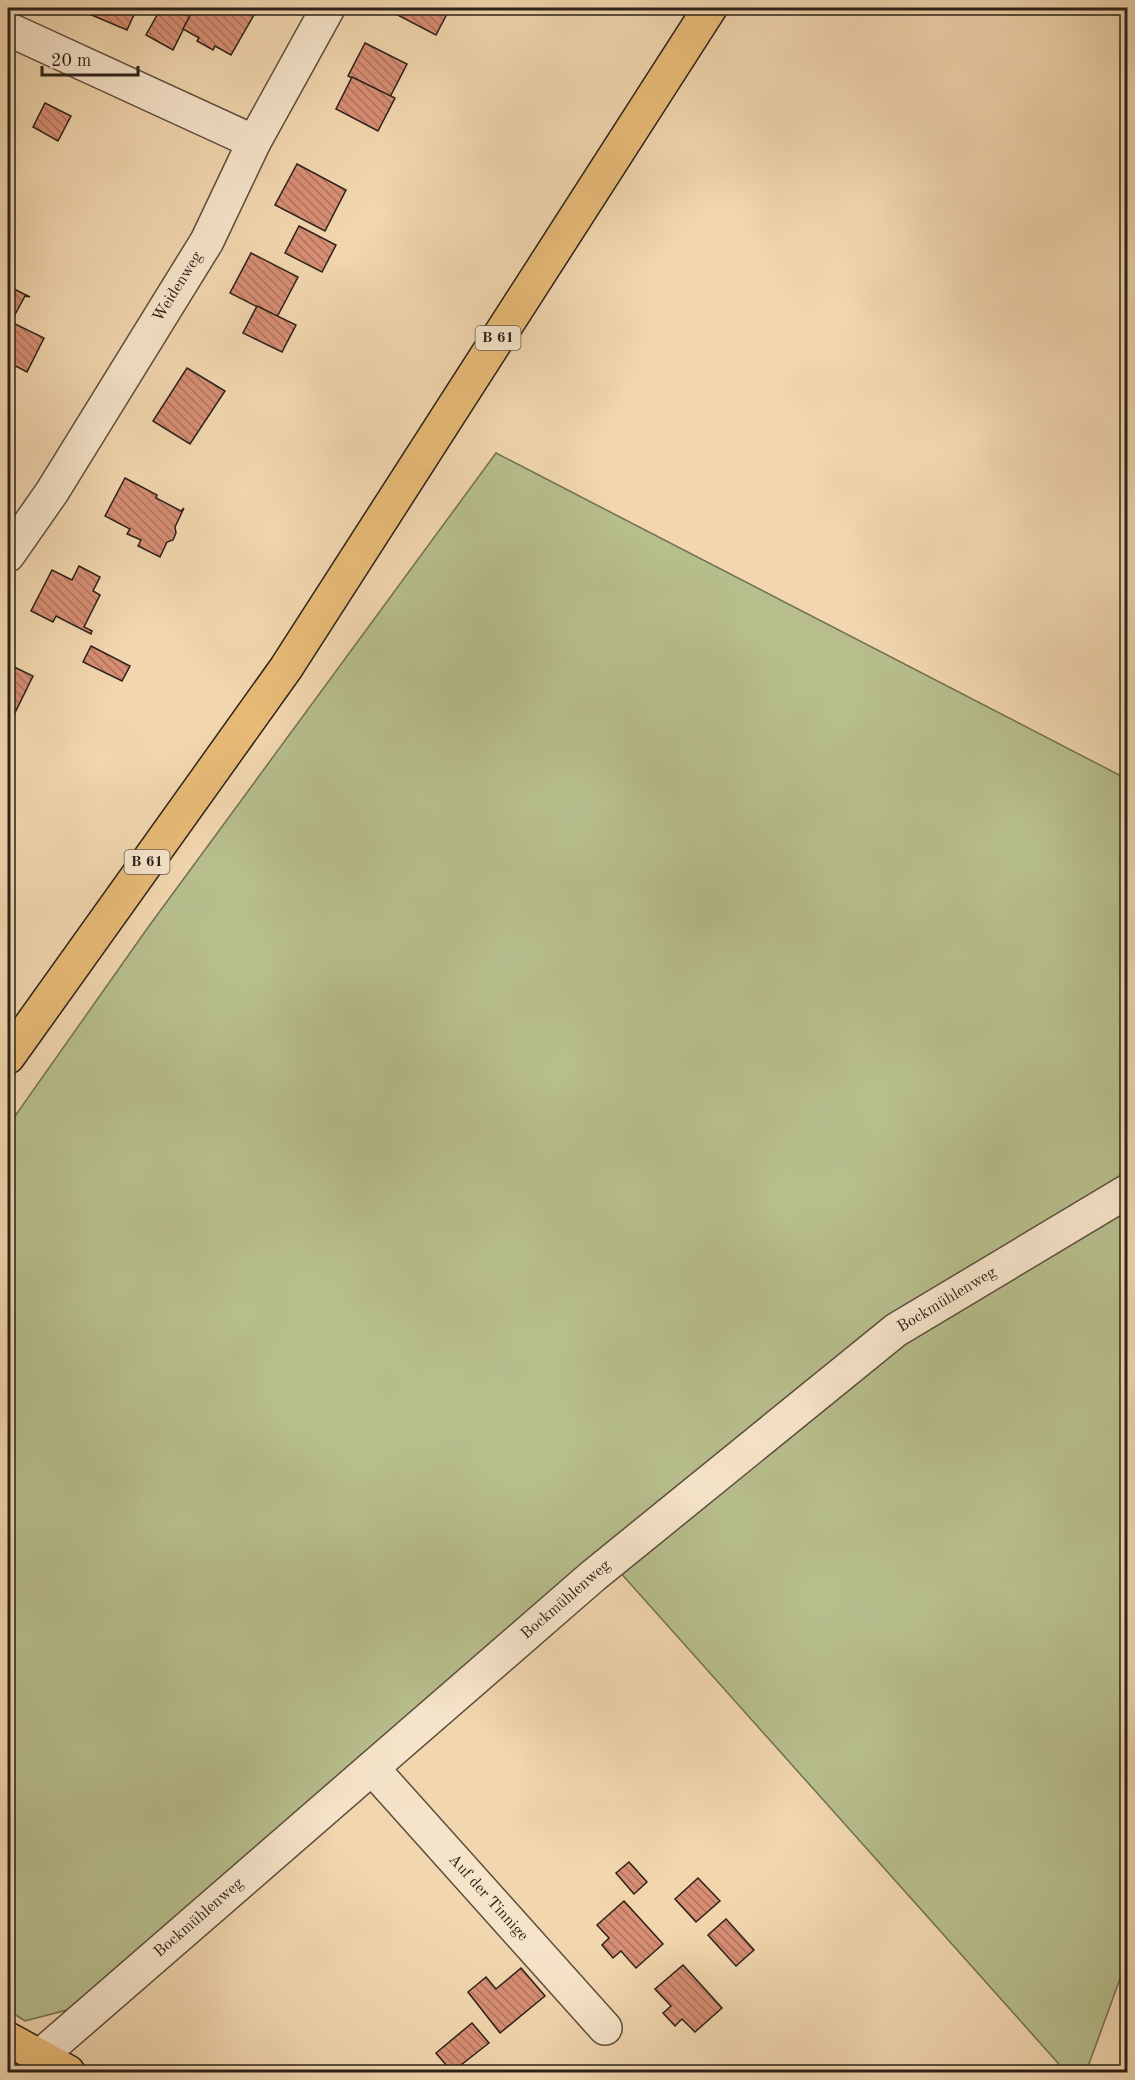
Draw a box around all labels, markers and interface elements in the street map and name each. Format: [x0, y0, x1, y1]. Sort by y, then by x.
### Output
scale bar [42, 39, 138, 77]
text: 20 m [51, 52, 91, 70]
street label: Weidenweg [150, 249, 206, 325]
road number: B 61 [476, 326, 520, 350]
road number: B 61 [124, 850, 170, 874]
street label: Bockmühlenweg [895, 1264, 1000, 1336]
street label: Bockmühlenweg [518, 1557, 614, 1643]
street label: Auf der Tinnige [445, 1852, 531, 1944]
street label: Bockmühlenweg [151, 1875, 247, 1961]

